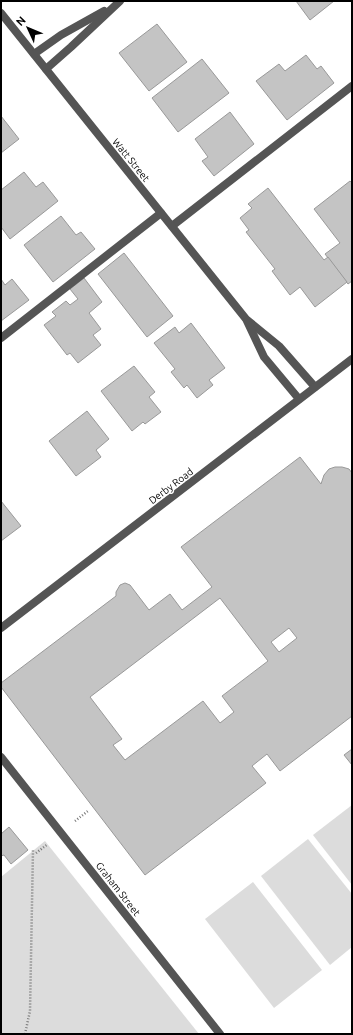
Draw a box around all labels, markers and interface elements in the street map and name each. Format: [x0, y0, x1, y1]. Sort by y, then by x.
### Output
north arrow [8, 8, 48, 48]
text: N [14, 14, 28, 28]
street label: Watt Street [110, 136, 152, 184]
street label: Derby Road [147, 466, 195, 506]
street label: Graham Street [94, 860, 142, 918]

